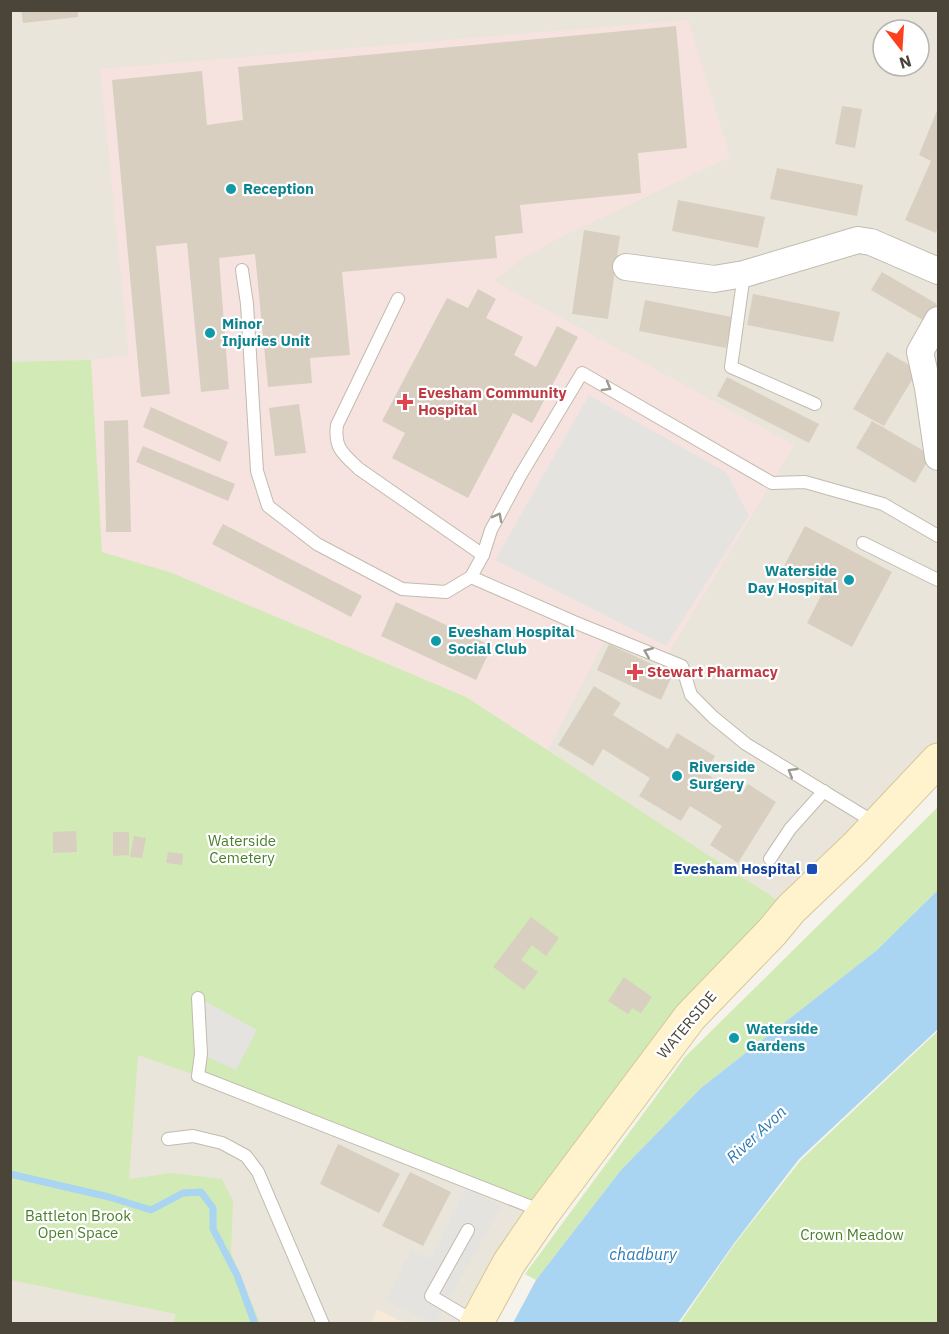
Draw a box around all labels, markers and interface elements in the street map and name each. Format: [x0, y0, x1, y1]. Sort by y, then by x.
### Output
north arrow [871, 18, 931, 78]
text: N [897, 51, 914, 74]
place label: Reception [243, 179, 314, 198]
marker: Reception [224, 182, 238, 196]
place label: Minor Injuries Unit [222, 314, 310, 350]
marker: Minor Injuries Unit [203, 326, 217, 340]
one-way arrow [600, 379, 611, 391]
place label: Evesham Community Hospital [418, 383, 566, 419]
marker: Evesham Community Hospital [396, 393, 414, 411]
one-way arrow [491, 512, 502, 523]
place label: Waterside Day Hospital [747, 561, 837, 597]
marker: Waterside Day Hospital [842, 573, 856, 587]
place label: Evesham Hospital Social Club [448, 622, 575, 658]
marker: Evesham Hospital Social Club [429, 634, 443, 648]
one-way arrow [643, 647, 654, 659]
place label: Stewart Pharmacy [647, 662, 778, 681]
marker: Stewart Pharmacy [628, 665, 642, 679]
place label: Riverside Surgery [689, 757, 755, 793]
one-way arrow [788, 768, 798, 780]
marker: Riverside Surgery [670, 769, 684, 783]
park label: Waterside Cemetery [208, 831, 276, 867]
place label: Evesham Hospital [673, 859, 800, 878]
marker: Evesham Hospital [805, 862, 819, 876]
street label: WATERSIDE [653, 987, 720, 1062]
place label: Waterside Gardens [746, 1019, 818, 1055]
marker: Waterside Gardens [727, 1031, 741, 1045]
water label: River Avon [722, 1101, 790, 1167]
park label: Battleton Brook Open Space [25, 1206, 131, 1242]
park label: Crown Meadow [800, 1225, 904, 1244]
water label: chadbury [609, 1244, 678, 1264]

